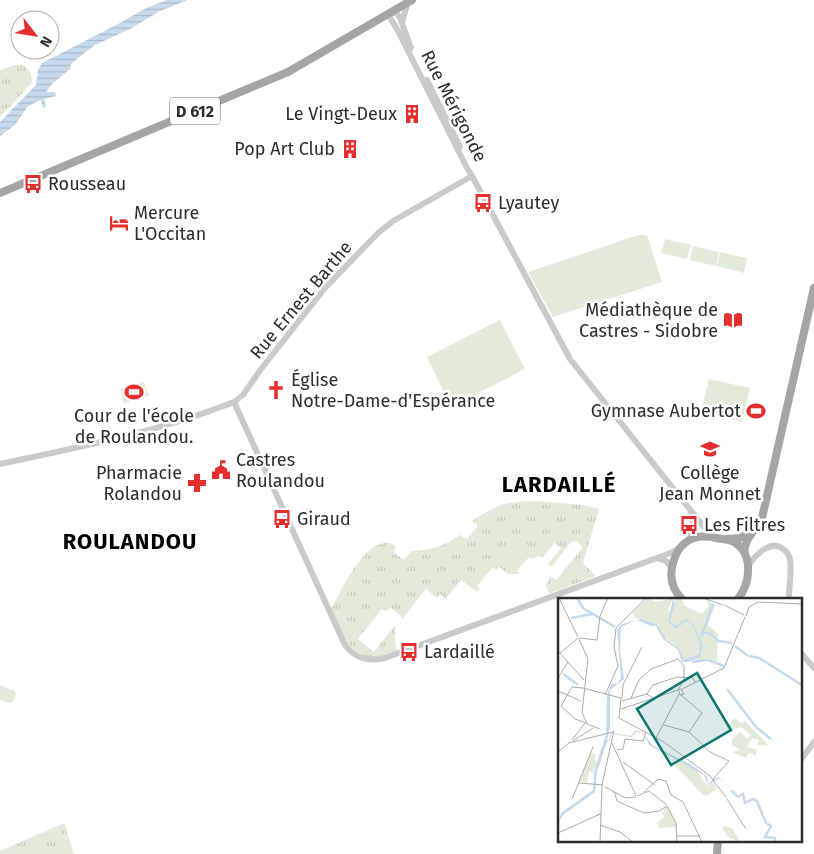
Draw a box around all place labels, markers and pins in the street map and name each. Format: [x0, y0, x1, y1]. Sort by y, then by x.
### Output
place label: Le Vingt-Deux [285, 103, 397, 125]
building icon: Le Vingt-Deux [401, 103, 423, 125]
place label: Pop Art Club [234, 138, 335, 160]
building icon: Pop Art Club [339, 138, 361, 160]
bus stop icon: Rousseau [22, 173, 44, 195]
place label: Rousseau [48, 173, 126, 195]
bus stop icon: Lyautey [472, 192, 494, 214]
place label: Lyautey [498, 192, 560, 214]
place label: Mercure L'Occitan [134, 202, 206, 245]
hotel icon: Mercure L'Occitan [108, 212, 130, 234]
place label: Médiathèque de Castres - Sidobre [579, 299, 718, 342]
library icon: Médiathèque de Castres - Sidobre [722, 309, 744, 331]
place label: Église Notre-Dame-d'Espérance [291, 368, 495, 412]
church icon: Église Notre-Dame-d'Espérance [265, 379, 287, 401]
sports icon: Cour de l'école de Roulandou. [123, 381, 145, 403]
place label: Gymnase Aubertot [591, 400, 741, 422]
sports icon: Gymnase Aubertot [745, 400, 767, 422]
place label: Cour de l'école de Roulandou. [74, 405, 194, 448]
school or university icon: Collège Jean Monnet [699, 438, 721, 460]
place label: Castres Roulandou [236, 449, 325, 492]
public building icon: Castres Roulandou [210, 459, 232, 481]
place label: Pharmacie Rolandou [96, 462, 182, 505]
place label: Collège Jean Monnet [659, 462, 762, 505]
pharmacy icon: Pharmacie Rolandou [186, 472, 208, 494]
bus stop icon: Giraud [271, 508, 293, 530]
place label: Giraud [297, 508, 351, 530]
bus stop icon: Les Filtres [678, 514, 700, 536]
place label: Les Filtres [704, 514, 785, 536]
bus stop icon: Lardaillé [398, 641, 420, 663]
place label: Lardaillé [424, 641, 495, 663]

